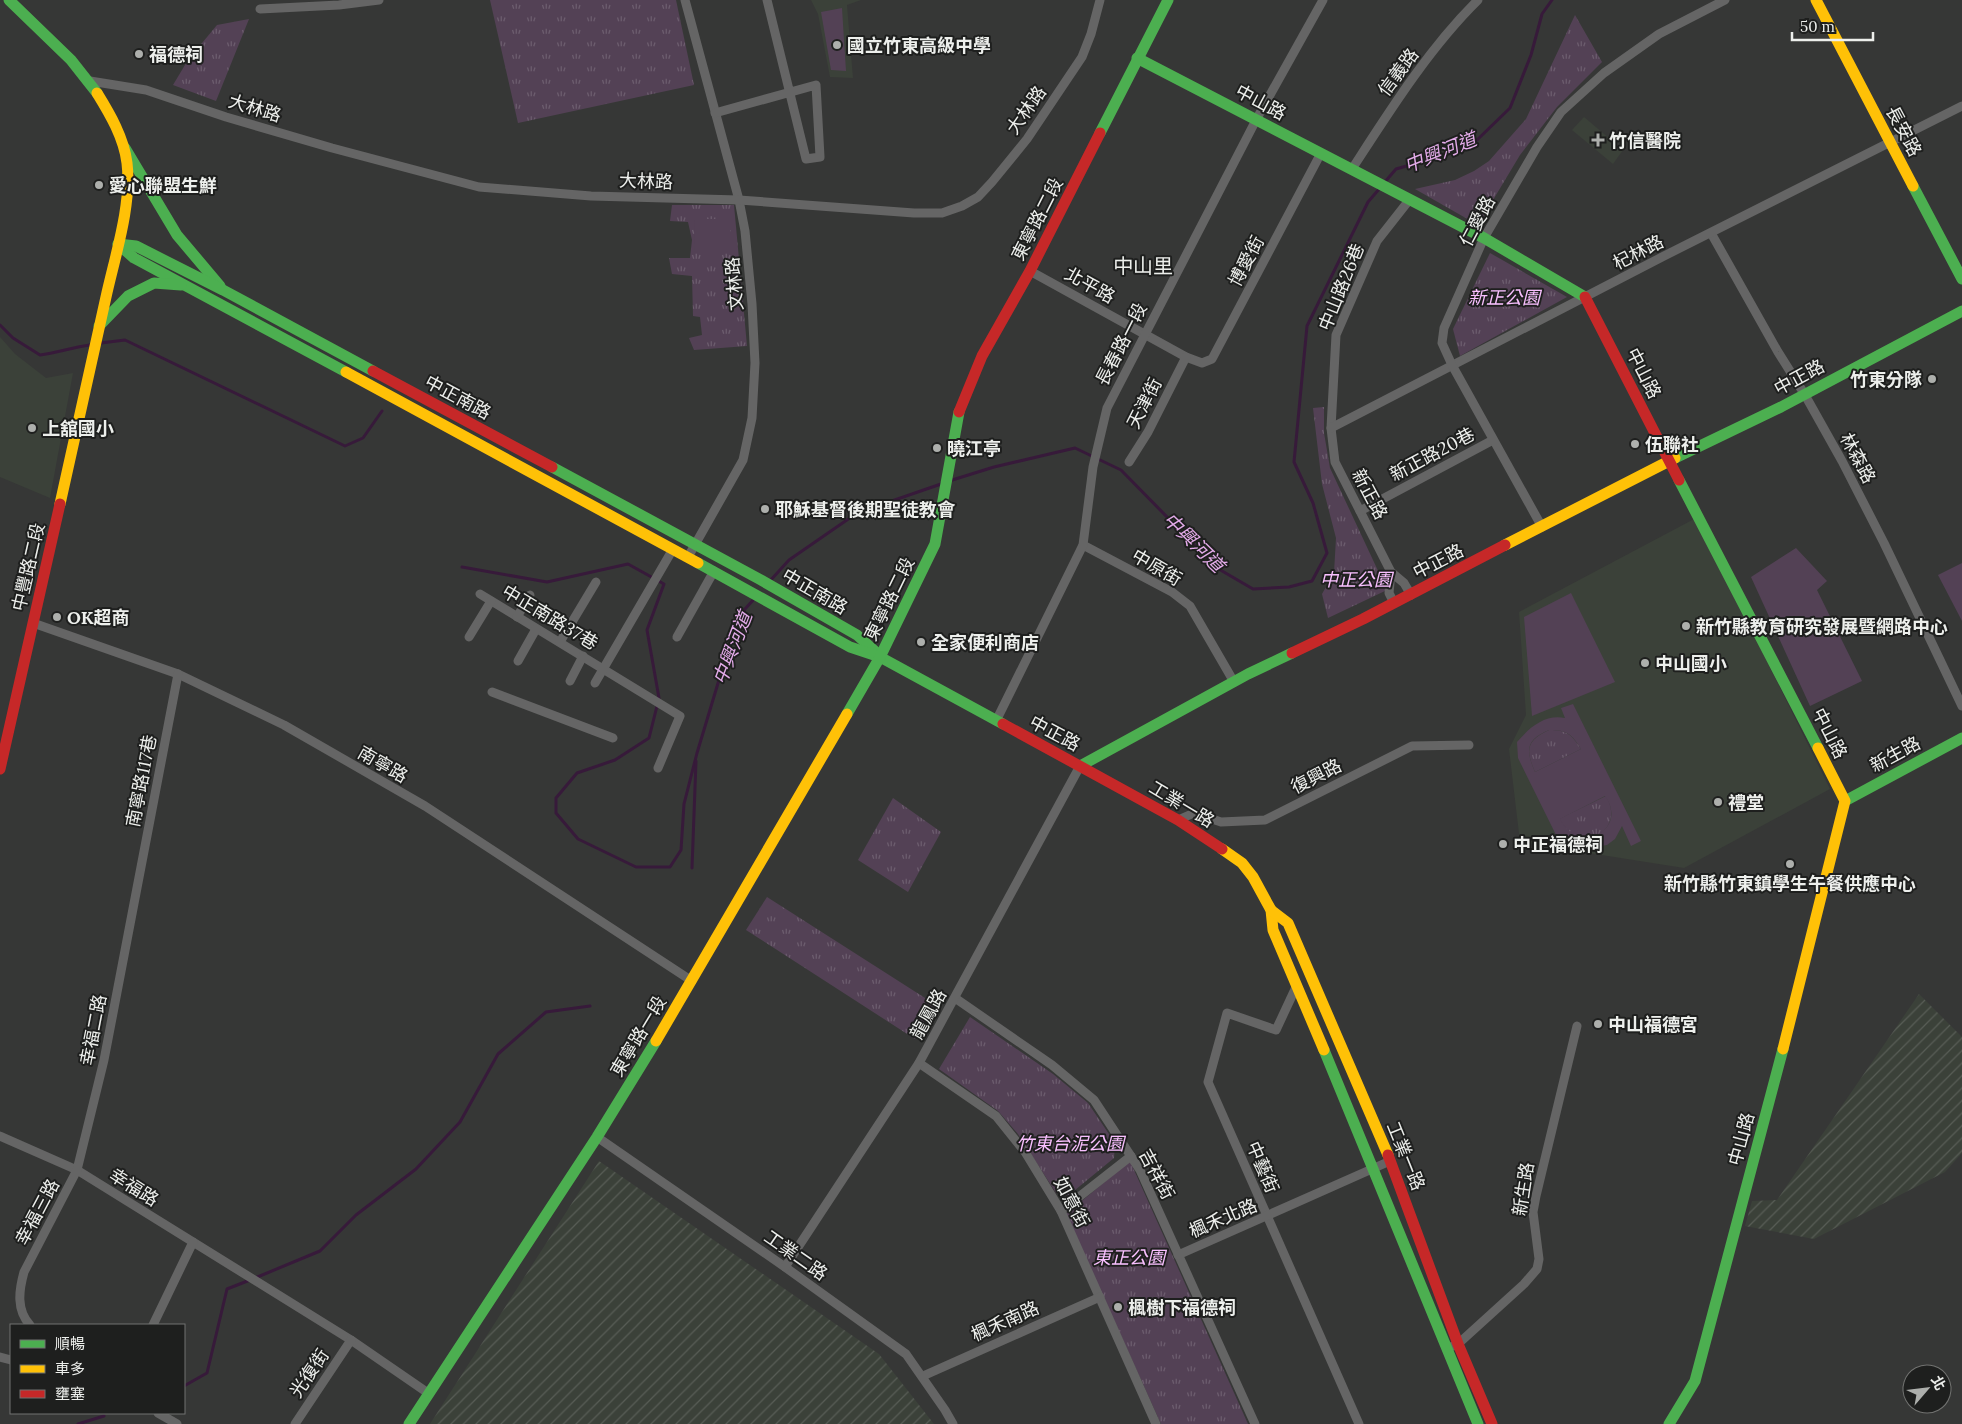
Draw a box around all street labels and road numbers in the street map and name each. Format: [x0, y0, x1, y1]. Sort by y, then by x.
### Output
street label: 信義路 [1373, 44, 1423, 100]
street label: 中山路 [1232, 79, 1290, 125]
street label: 大林路 [1001, 81, 1051, 139]
street label: 大林路 [226, 89, 284, 127]
street label: 長安路 [1881, 102, 1927, 160]
street label: 大林路 [619, 169, 673, 193]
street label: 東寧路二段 [1006, 174, 1068, 264]
street label: 仁愛路 [1454, 192, 1500, 250]
street label: 杞林路 [1609, 229, 1667, 275]
street label: 博愛街 [1223, 232, 1269, 290]
street label: 中山路26巷 [1313, 240, 1369, 334]
street label: 文林路 [720, 256, 748, 312]
street label: 北平路 [1061, 262, 1119, 308]
street label: 長春路一段 [1090, 299, 1152, 389]
street label: 中山路 [1621, 344, 1667, 402]
street label: 中正路 [1770, 354, 1828, 400]
street label: 中正南路 [421, 370, 495, 424]
street label: 天津街 [1121, 374, 1167, 432]
street label: 新正路20巷 [1386, 422, 1478, 486]
street label: 林森路 [1835, 429, 1881, 487]
street label: 新正路 [1347, 465, 1393, 523]
street label: 中豐路二段 [7, 521, 49, 613]
street label: 中正路 [1409, 538, 1467, 584]
street label: 中原街 [1128, 544, 1186, 590]
street label: 東寧路二段 [859, 554, 919, 644]
street label: 中正南路 [778, 563, 852, 619]
street label: 中正南路37巷 [498, 579, 602, 655]
street label: 中山路 [1807, 704, 1853, 762]
street label: 中正路 [1026, 710, 1084, 756]
street label: 新生路 [1866, 731, 1924, 777]
street label: 南寧路117巷 [121, 733, 161, 829]
street label: 南寧路 [354, 741, 412, 787]
street label: 復興路 [1287, 753, 1345, 799]
street label: 工業一路 [1145, 776, 1219, 832]
street label: 龍鳳路 [905, 985, 951, 1043]
street label: 幸福二路 [75, 992, 111, 1068]
street label: 東寧路一段 [605, 992, 671, 1080]
street label: 中山路 [1723, 1110, 1759, 1168]
street label: 工業一路 [1382, 1118, 1430, 1194]
street label: 中藝街 [1242, 1138, 1284, 1196]
street label: 吉祥街 [1134, 1145, 1180, 1203]
street label: 新生路 [1507, 1161, 1539, 1217]
street label: 幸福路 [105, 1163, 163, 1211]
street label: 如意街 [1049, 1173, 1095, 1231]
street label: 幸福三路 [10, 1175, 64, 1249]
street label: 楓禾北路 [1185, 1193, 1261, 1243]
street label: 工業二路 [760, 1225, 832, 1285]
street label: 楓禾南路 [967, 1296, 1043, 1346]
street label: 光復街 [284, 1344, 334, 1402]

